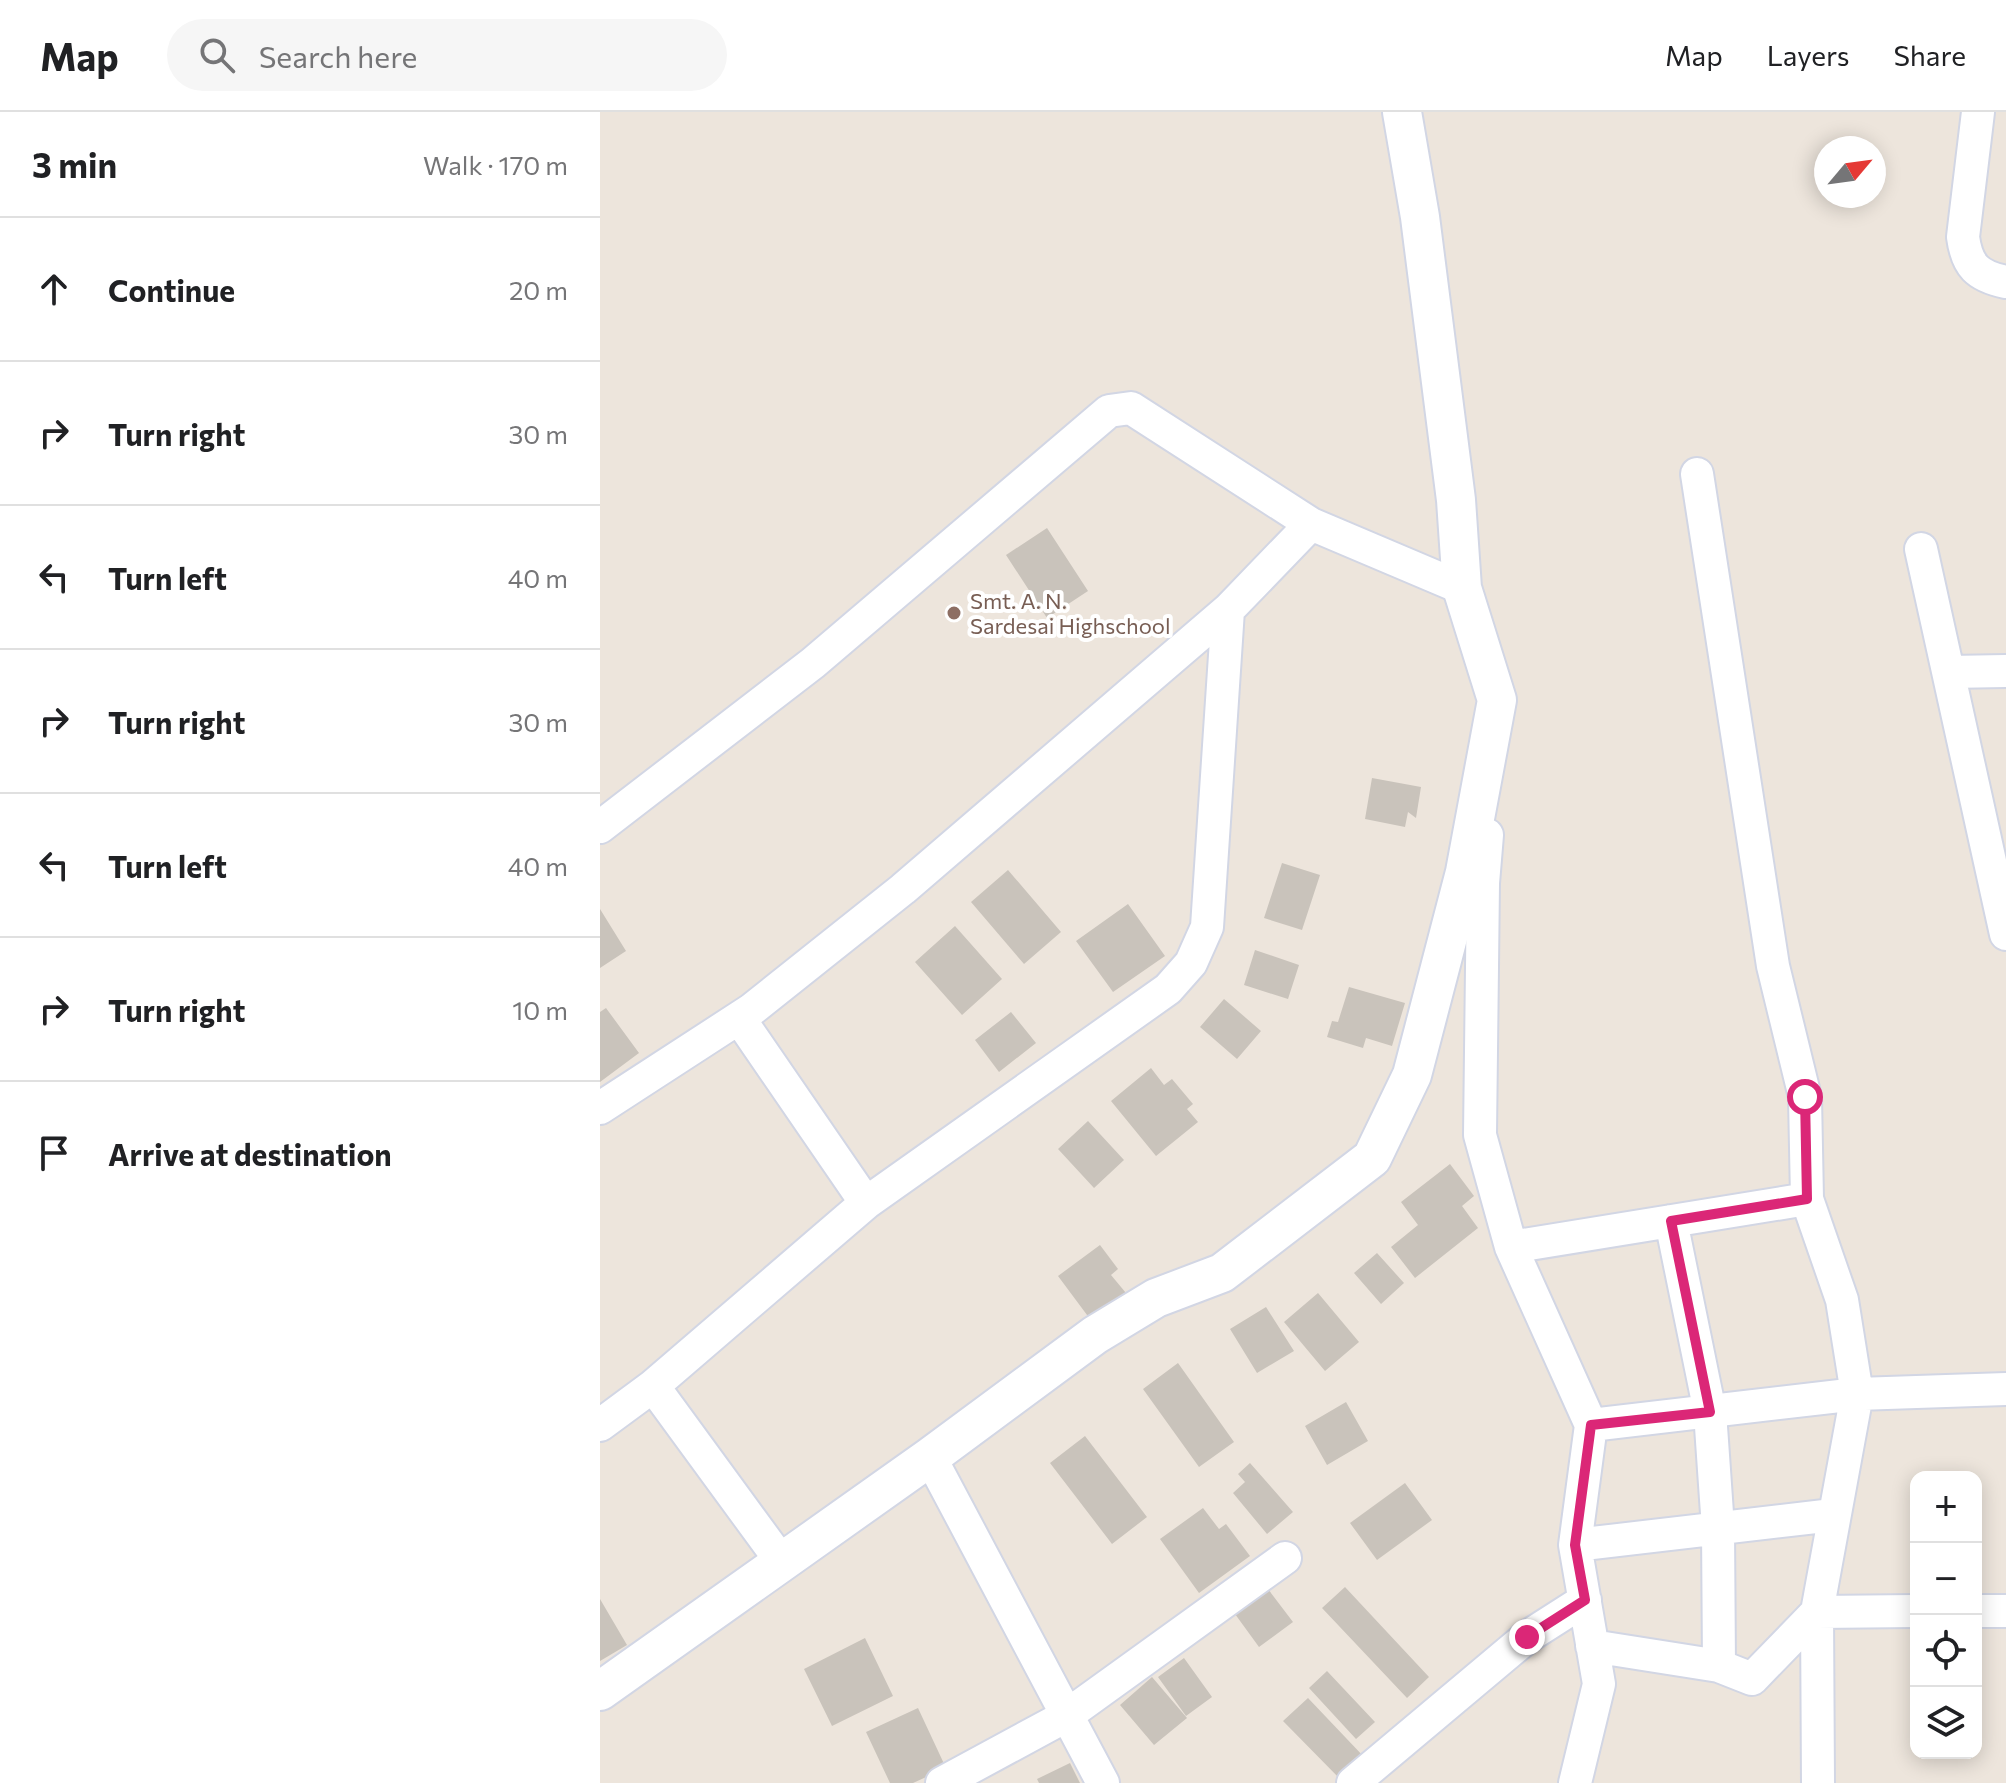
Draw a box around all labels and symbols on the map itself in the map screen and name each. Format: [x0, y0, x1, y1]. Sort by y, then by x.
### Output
north arrow [1814, 136, 1886, 208]
place label: Smt. A. N. Sardesai Highschool [970, 587, 1171, 639]
marker: Smt. A. N. Sardesai Highschool [945, 604, 963, 622]
route start [1787, 1079, 1823, 1115]
route end [1509, 1619, 1545, 1655]

